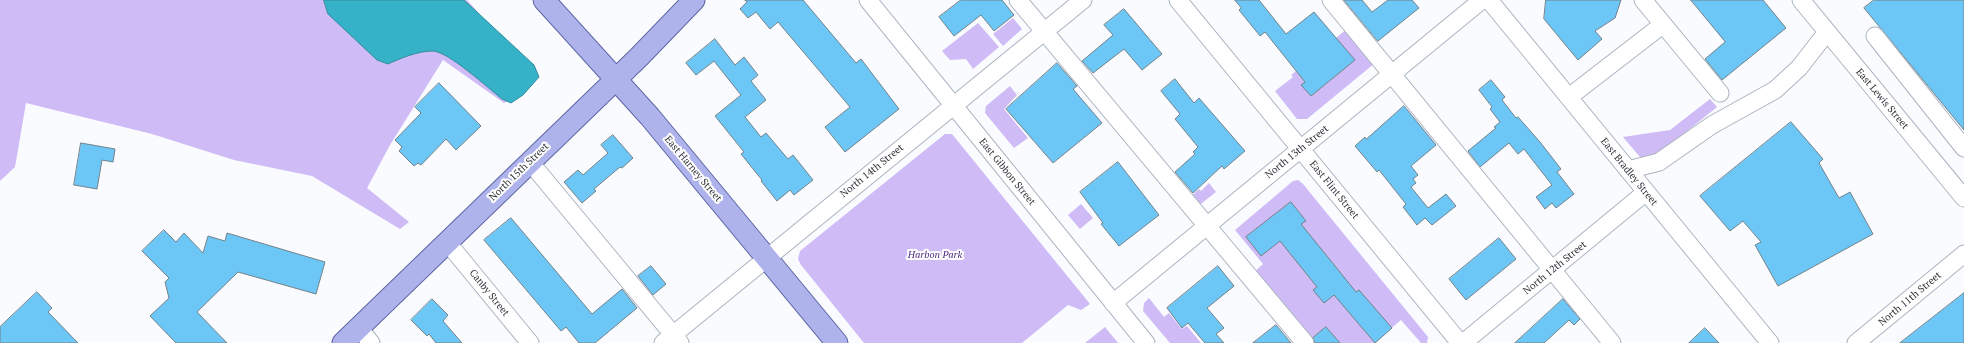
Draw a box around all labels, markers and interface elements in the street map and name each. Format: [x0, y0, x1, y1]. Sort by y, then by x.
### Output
street label: East Lewis Street [1853, 66, 1911, 132]
street label: North 13th Street [1263, 123, 1331, 181]
street label: East Harney Street [662, 134, 724, 204]
street label: East Gibbon Street [976, 136, 1038, 208]
street label: East Bradley Street [1598, 136, 1660, 208]
street label: North 15th Street [487, 141, 551, 203]
street label: North 14th Street [838, 142, 906, 200]
street label: East Flint Street [1307, 158, 1361, 222]
street label: North 12th Street [1521, 239, 1589, 297]
park label: Harbon Park [908, 249, 962, 261]
street label: Canby Street [466, 267, 512, 319]
street label: North 11th Street [1876, 269, 1944, 329]

